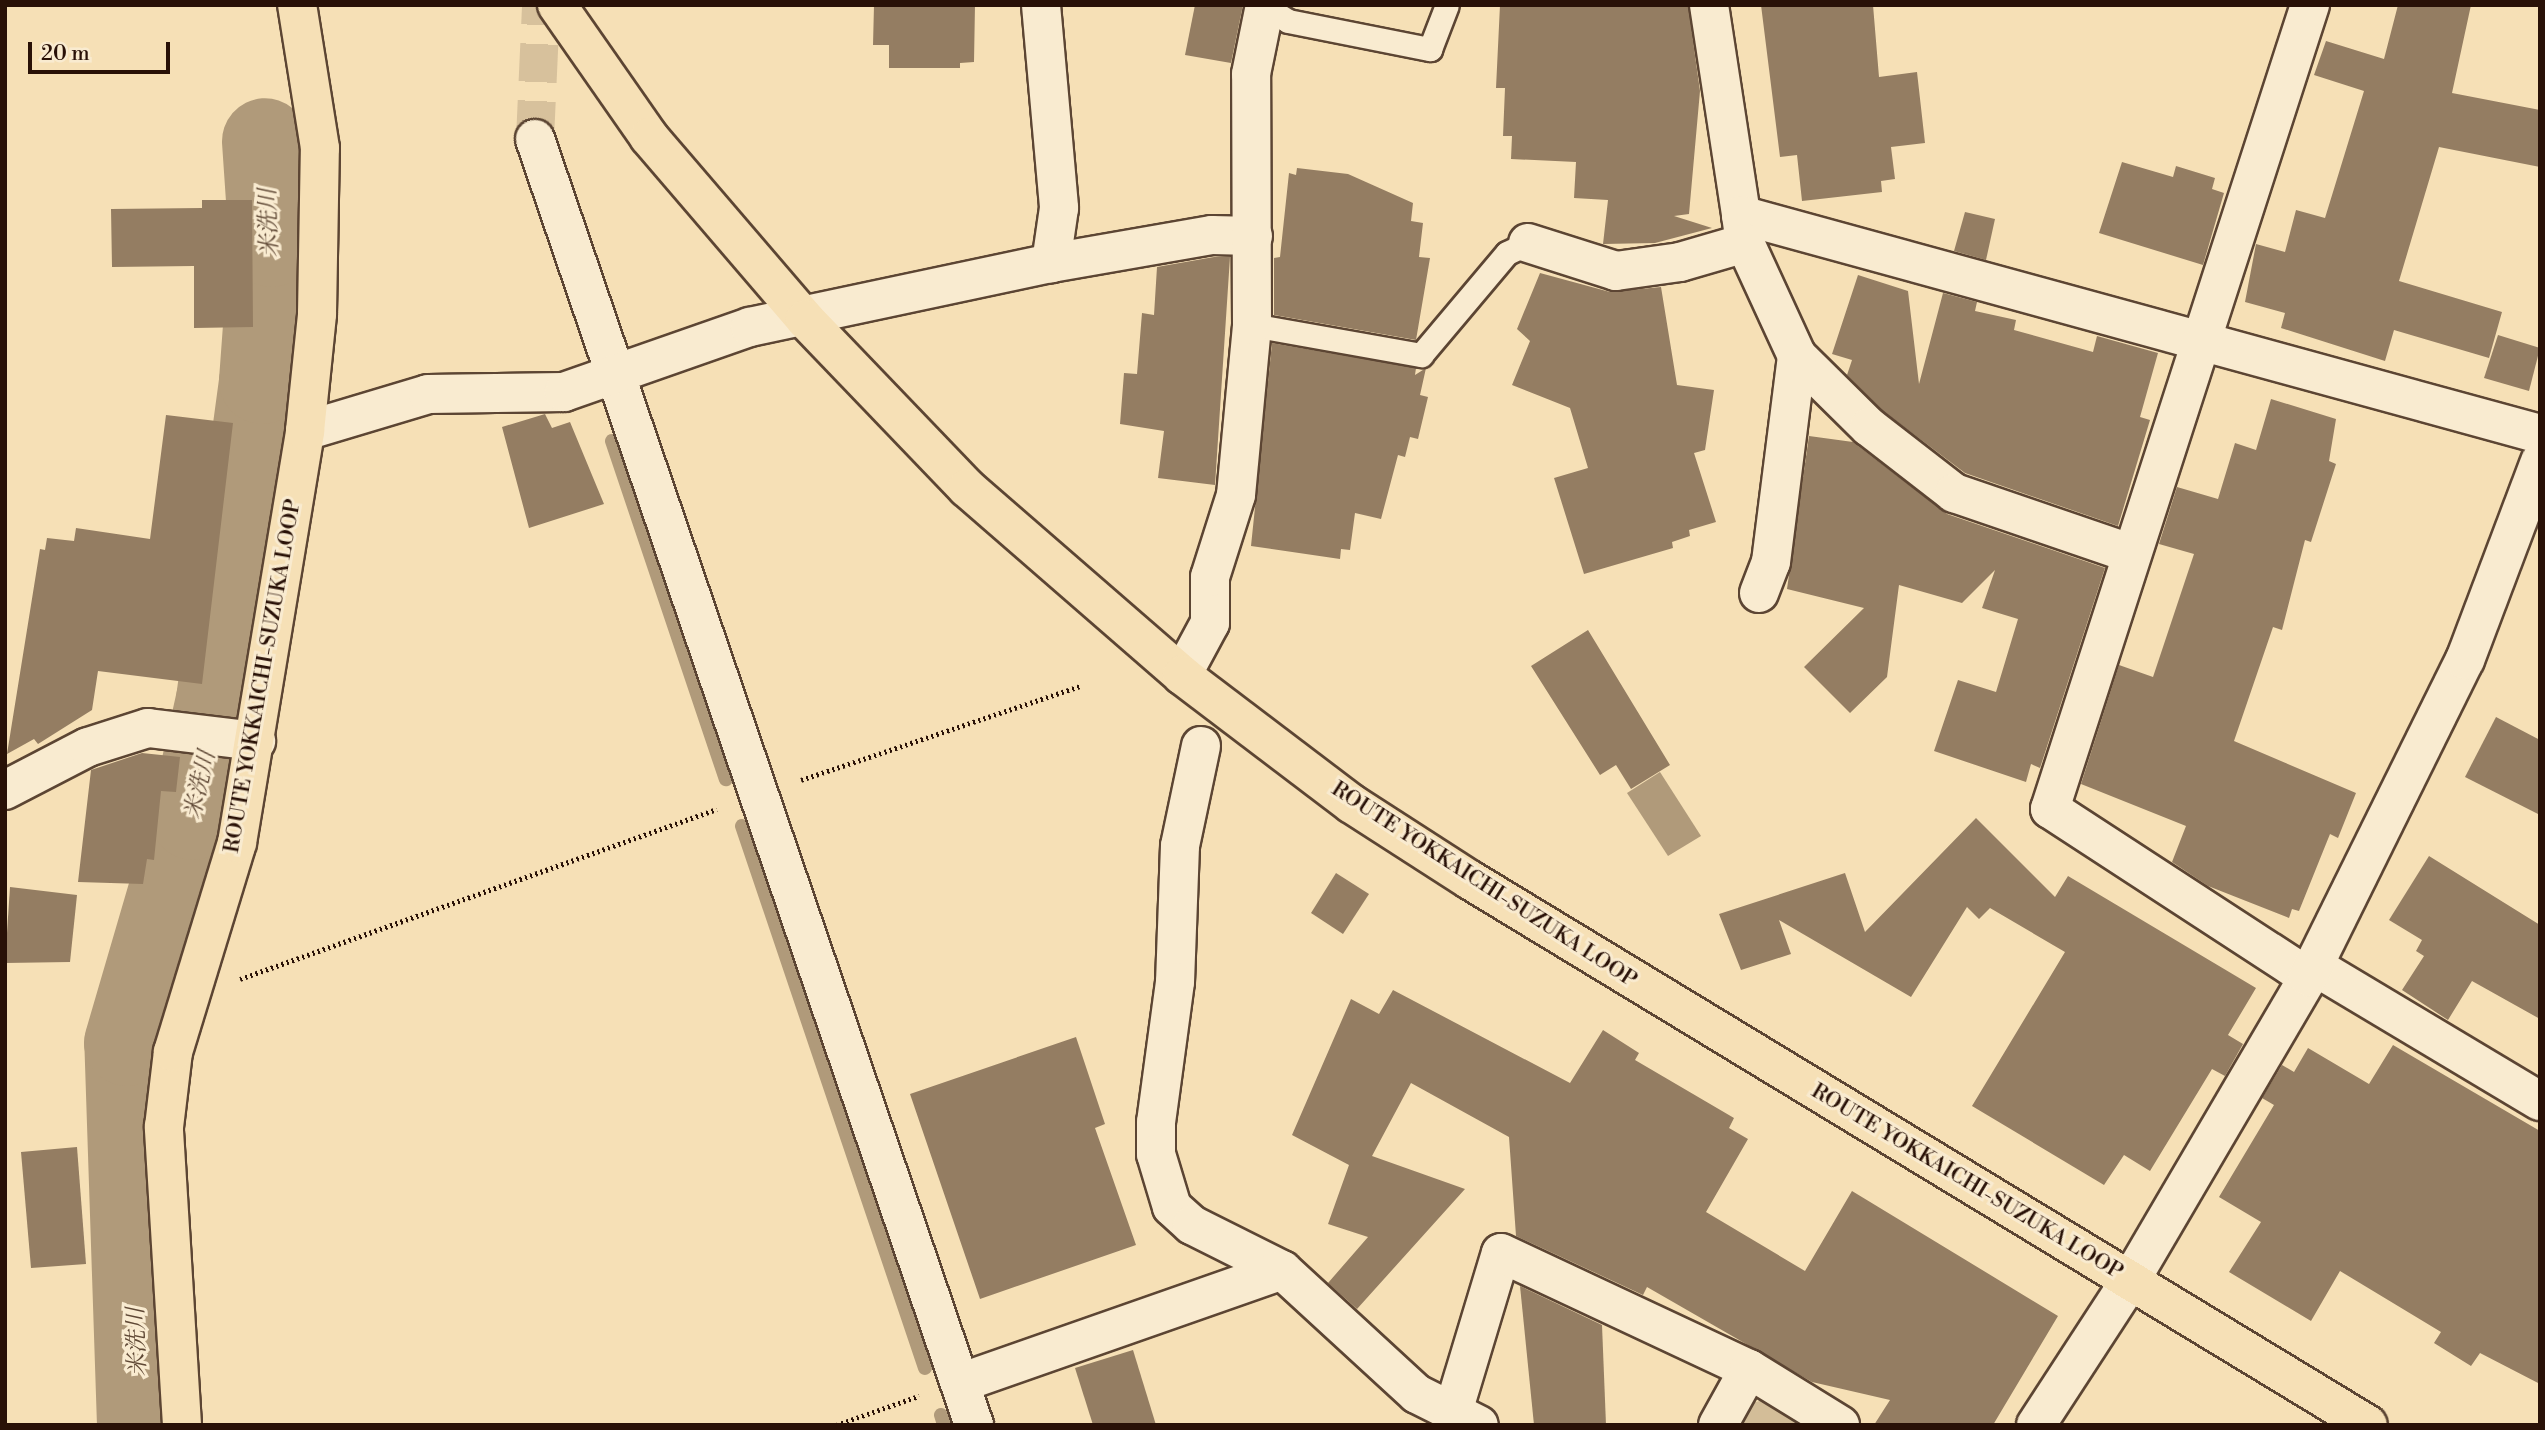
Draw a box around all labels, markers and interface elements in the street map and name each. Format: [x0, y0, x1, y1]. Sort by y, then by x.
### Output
scale bar [32, 28, 173, 72]
text: 20 m [41, 41, 90, 67]
water label: 米洗川 [254, 188, 284, 258]
street label: ROUTE YOKKAICHI-SUZUKA LOOP [219, 497, 307, 855]
water label: 米洗川 [179, 748, 221, 822]
street label: ROUTE YOKKAICHI-SUZUKA LOOP [1327, 777, 1641, 993]
street label: ROUTE YOKKAICHI-SUZUKA LOOP [1807, 1079, 2127, 1285]
water label: 米洗川 [122, 1307, 152, 1377]

